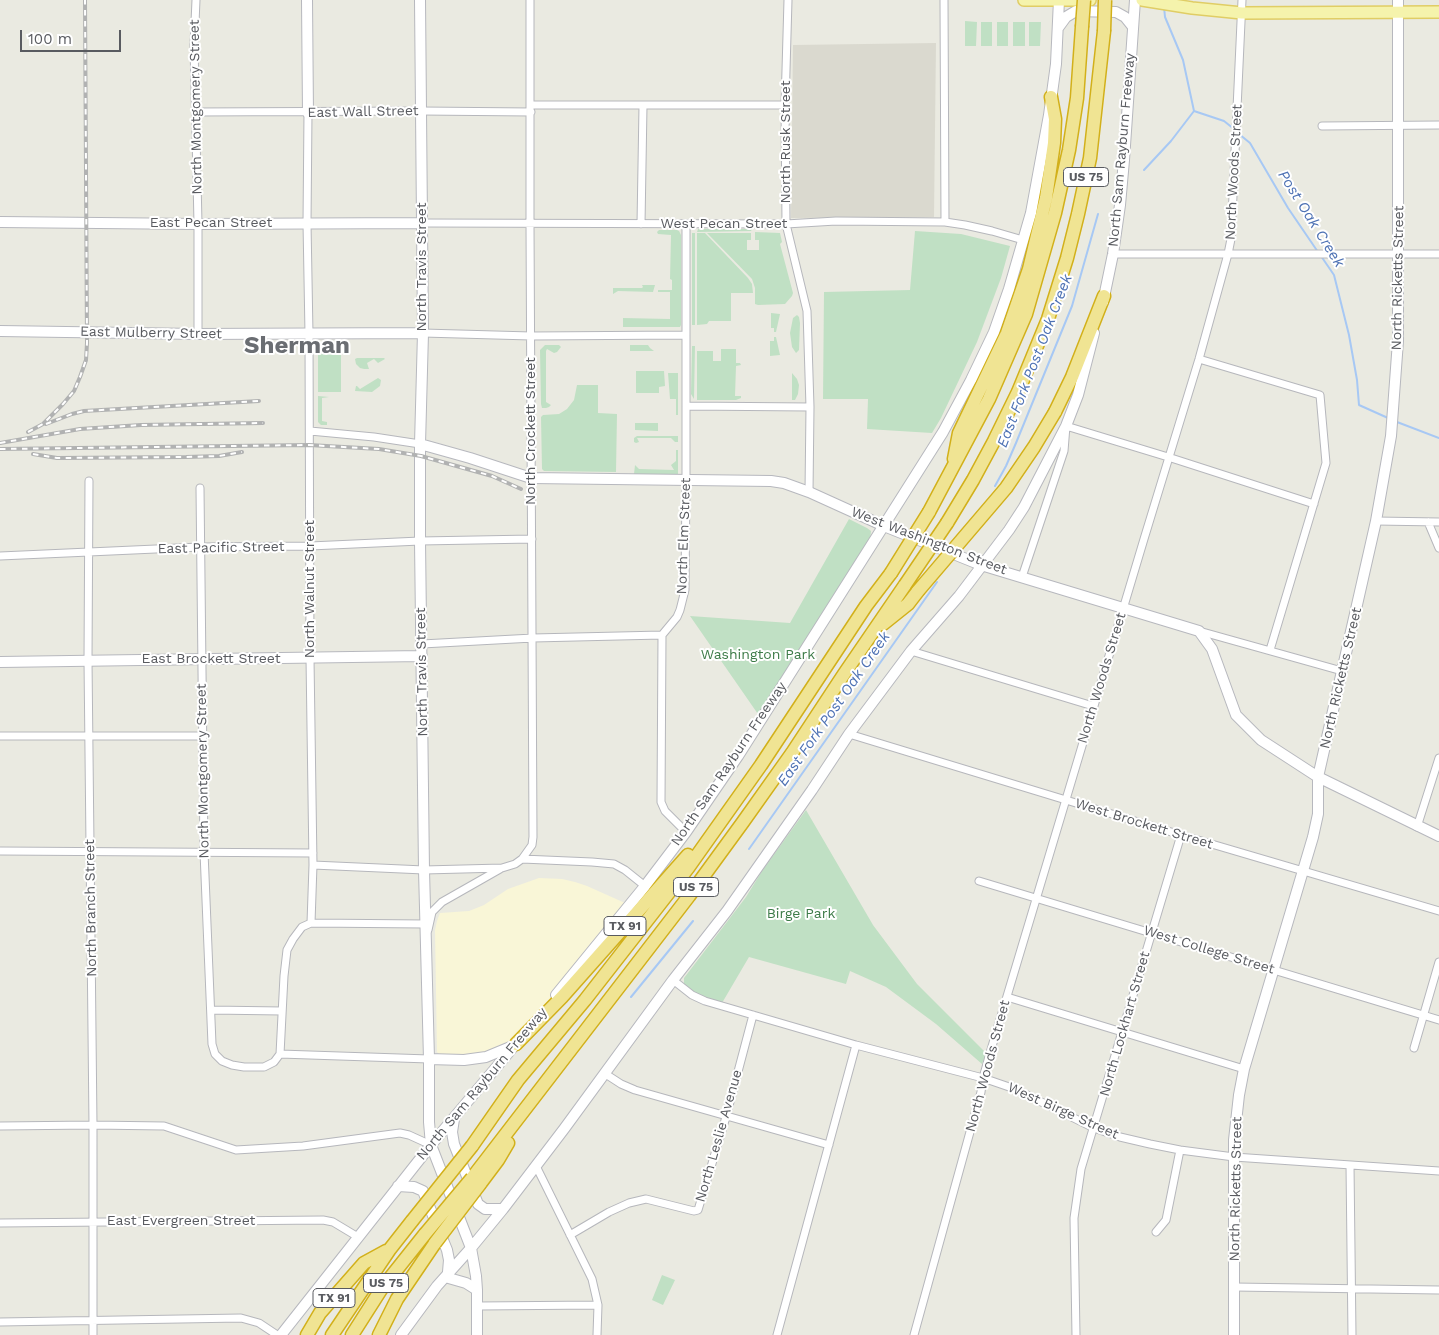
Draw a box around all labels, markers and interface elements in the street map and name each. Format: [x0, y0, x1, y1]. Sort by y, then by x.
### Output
street label: North Montgomery Street [186, 19, 206, 195]
scale bar [22, 20, 124, 52]
text: 100 m [28, 30, 72, 48]
street label: North Sam Rayburn Freeway [1105, 52, 1139, 248]
street label: North Rusk Street [778, 80, 794, 204]
street label: East Wall Street [307, 103, 419, 121]
street label: North Woods Street [1222, 104, 1246, 240]
water label: Post Oak Creek [1274, 167, 1348, 271]
road number: US 75 [1064, 168, 1108, 186]
street label: North Travis Street [414, 202, 430, 332]
street label: North Ricketts Street [1388, 206, 1408, 350]
street label: East Pecan Street [150, 215, 272, 231]
street label: West Pecan Street [661, 216, 787, 232]
water label: East Fork Post Oak Creek [994, 272, 1076, 450]
street label: East Mulberry Street [80, 323, 222, 343]
district label: Sherman [244, 332, 350, 360]
street label: North Crockett Street [523, 357, 539, 505]
street label: North Elm Street [674, 477, 694, 595]
street label: West Washington Street [849, 503, 1009, 579]
street label: North Walnut Street [302, 520, 318, 658]
street label: East Pacific Street [157, 538, 285, 558]
street label: North Ricketts Street [1317, 606, 1365, 750]
street label: North Travis Street [412, 607, 432, 737]
street label: North Woods Street [1074, 611, 1130, 745]
water label: East Fork Post Oak Creek [774, 628, 894, 790]
park label: Washington Park [701, 647, 815, 663]
street label: East Brockett Street [141, 651, 281, 667]
street label: North Sam Rayburn Freeway [668, 679, 790, 849]
street label: North Montgomery Street [193, 683, 213, 859]
street label: West Brockett Street [1073, 795, 1215, 853]
street label: North Branch Street [81, 839, 101, 977]
road number: US 75 [674, 878, 718, 896]
park label: Birge Park [767, 906, 835, 922]
road number: TX 91 [604, 916, 646, 936]
street label: West College Street [1141, 922, 1277, 978]
street label: North Lockhart Street [1096, 950, 1154, 1098]
street label: North Woods Street [962, 998, 1014, 1134]
street label: North Sam Rayburn Freeway [413, 1004, 551, 1164]
street label: North Leslie Avenue [692, 1068, 746, 1204]
street label: West Birge Street [1005, 1079, 1121, 1143]
street label: North Ricketts Street [1226, 1117, 1246, 1261]
street label: East Evergreen Street [107, 1213, 255, 1229]
road number: US 75 [364, 1274, 408, 1292]
road number: TX 91 [313, 1289, 355, 1308]

